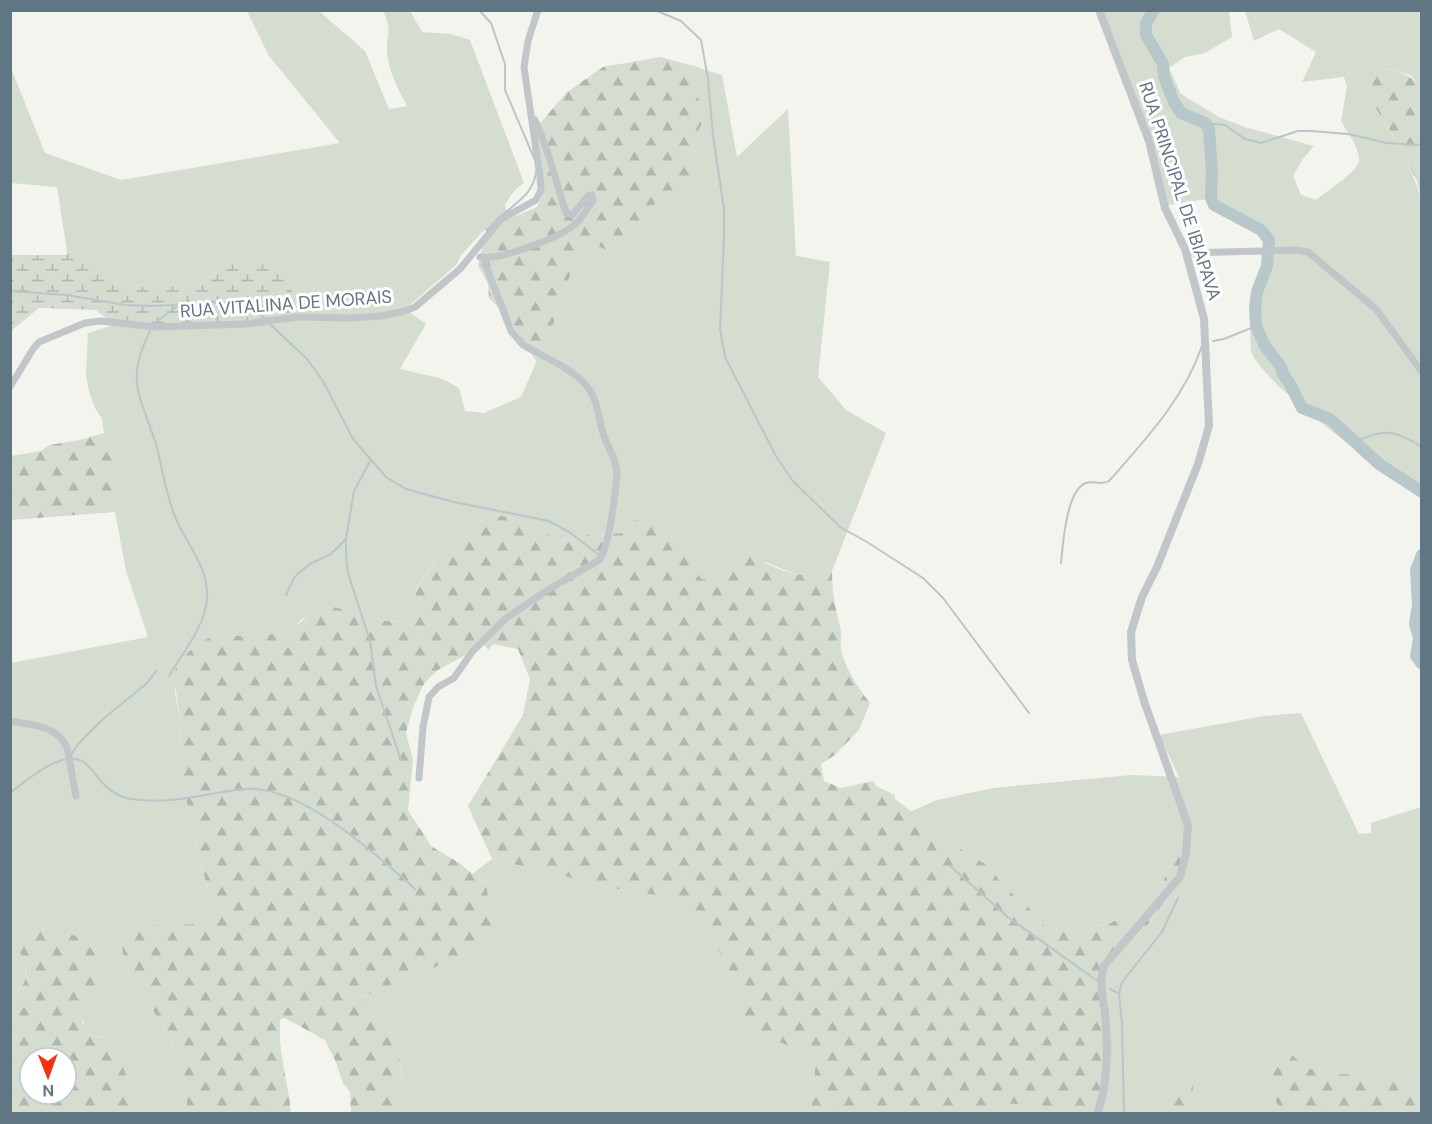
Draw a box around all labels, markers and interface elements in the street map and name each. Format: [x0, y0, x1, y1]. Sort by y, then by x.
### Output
street label: RUA PRINCIPAL DE IBIAPAVA [1133, 79, 1227, 303]
street label: RUA VITALINA DE MORAIS [179, 285, 393, 323]
north arrow [18, 1046, 78, 1106]
text: N [42, 1080, 54, 1101]

